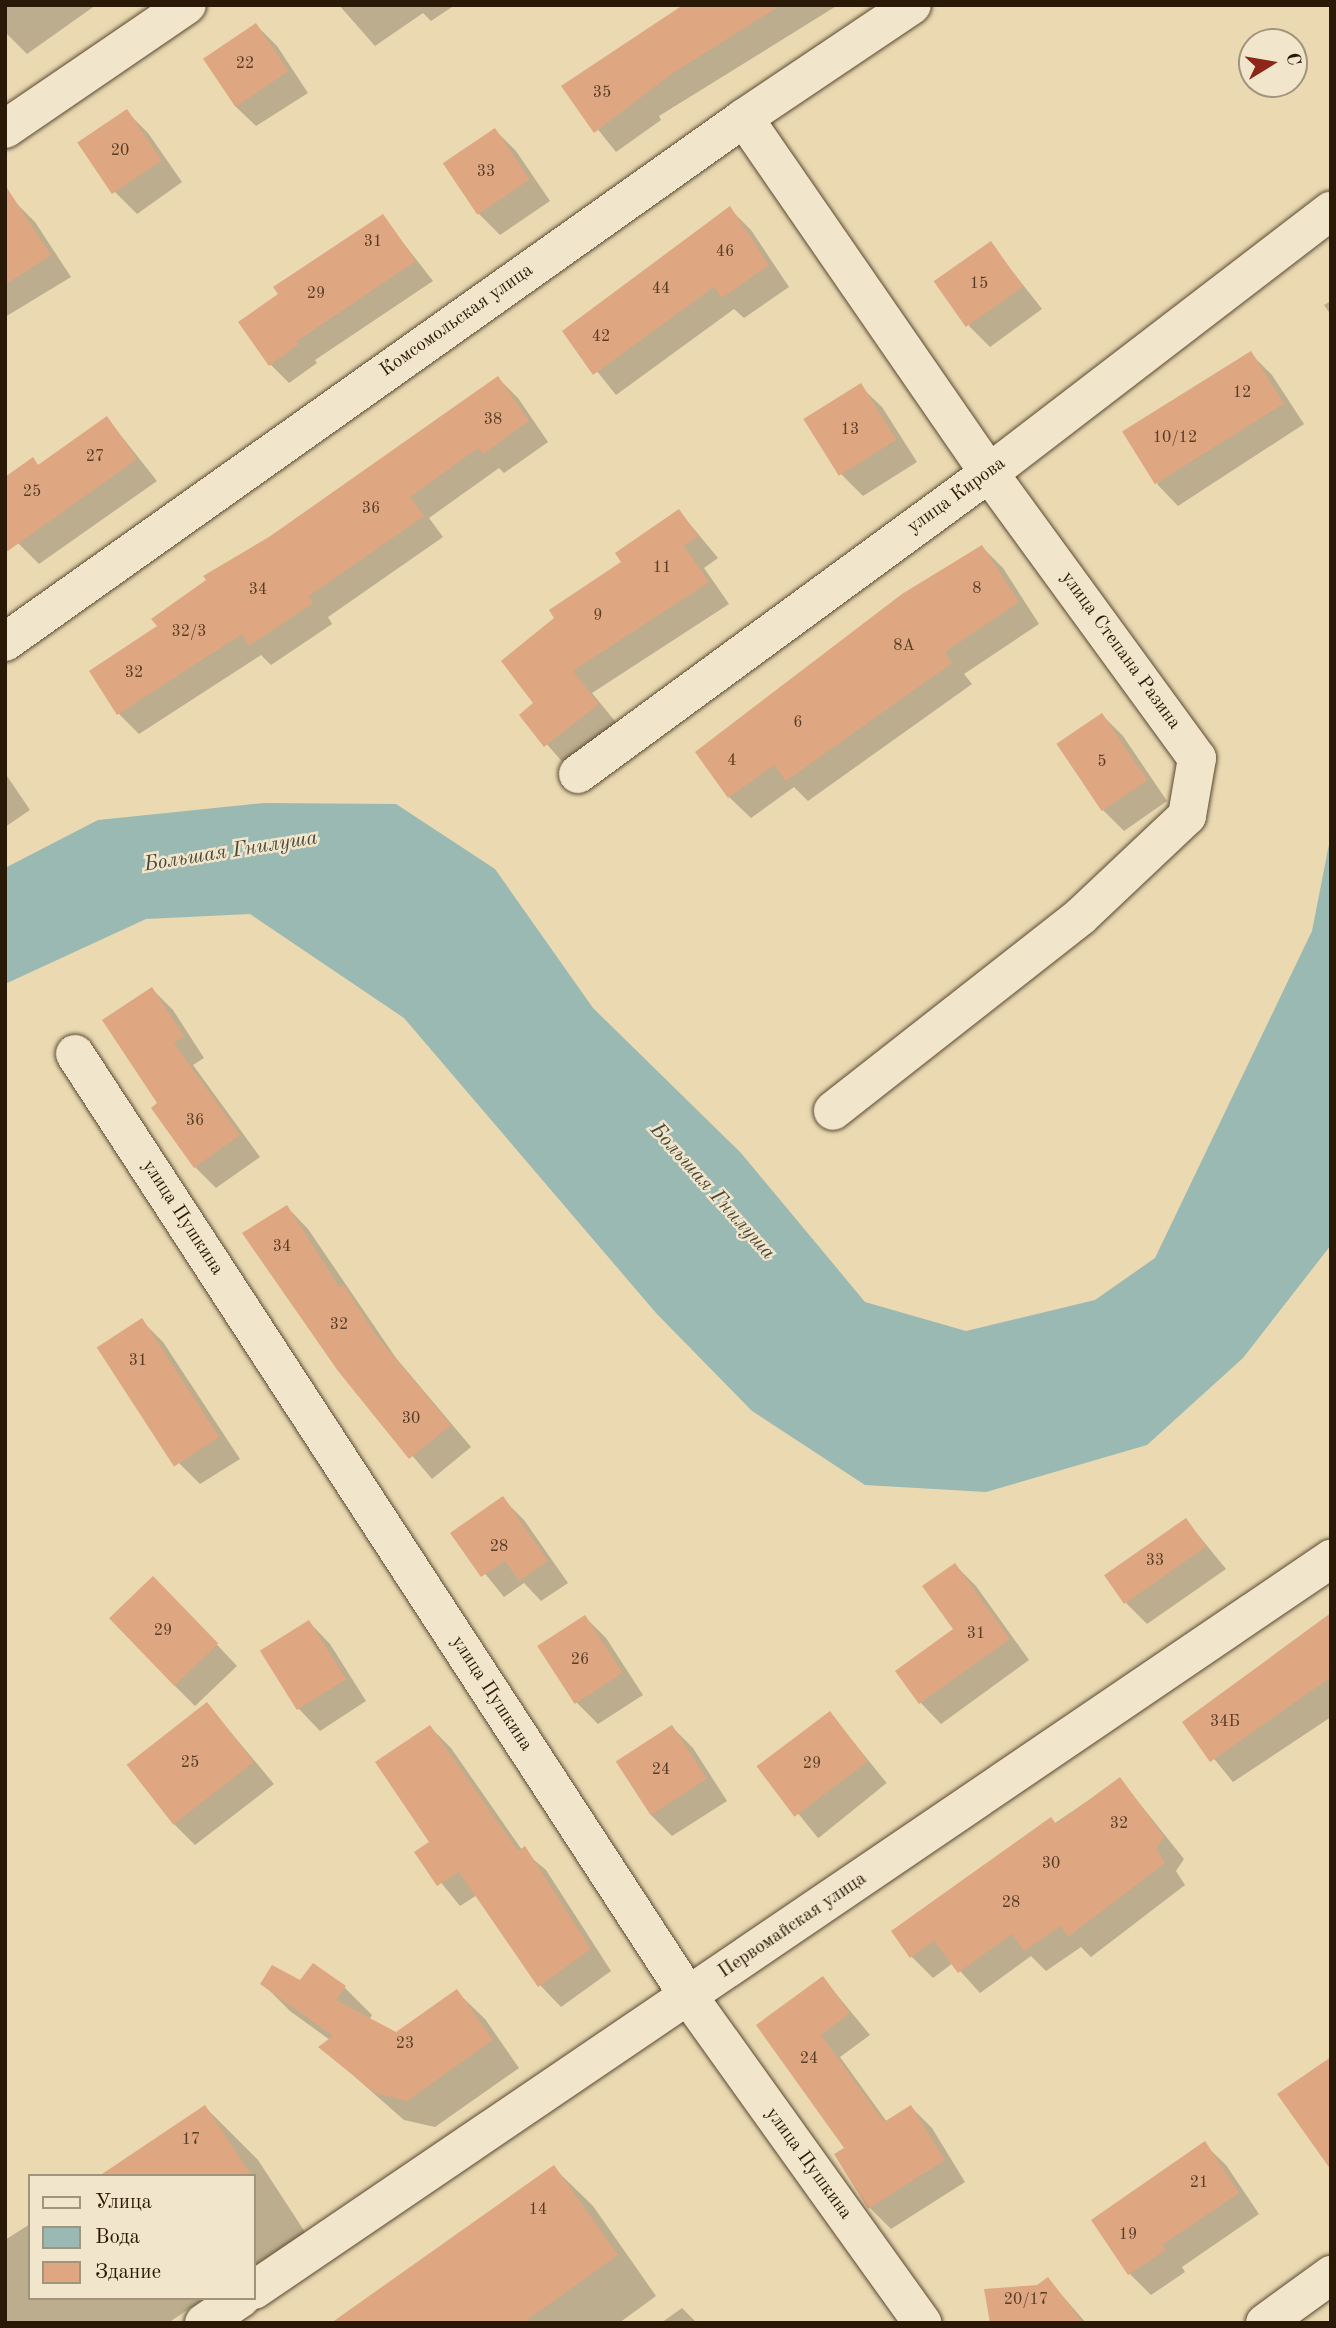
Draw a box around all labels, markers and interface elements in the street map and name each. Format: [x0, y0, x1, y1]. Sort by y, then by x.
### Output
north arrow [1238, 28, 1308, 98]
text: С [1282, 51, 1303, 67]
house number: 22 [236, 54, 254, 74]
house number: 35 [593, 83, 611, 103]
house number: 20 [111, 141, 129, 161]
house number: 33 [477, 162, 495, 182]
house number: 31 [364, 232, 382, 252]
house number: 46 [716, 242, 734, 262]
street label: Комсомольская улица [376, 260, 538, 382]
house number: 15 [970, 274, 988, 294]
house number: 44 [652, 279, 670, 299]
house number: 29 [307, 284, 325, 304]
house number: 42 [592, 327, 610, 347]
house number: 12 [1233, 383, 1251, 403]
house number: 38 [484, 410, 502, 430]
house number: 13 [841, 420, 859, 440]
house number: 10/12 [1153, 428, 1197, 448]
house number: 27 [86, 447, 104, 467]
street label: улица Кирова [903, 453, 1011, 539]
house number: 25 [23, 482, 41, 502]
house number: 36 [362, 499, 380, 519]
house number: 11 [653, 558, 671, 578]
street label: улица Степана Разина [1055, 568, 1185, 734]
house number: 8 [972, 579, 982, 599]
house number: 34 [249, 580, 267, 600]
house number: 9 [593, 606, 603, 626]
house number: 32/3 [171, 622, 207, 642]
house number: 8А [893, 636, 915, 656]
house number: 32 [125, 663, 143, 683]
house number: 6 [793, 713, 803, 733]
house number: 4 [727, 751, 737, 771]
house number: 5 [1097, 752, 1107, 772]
water label: Большая Гнилуша [142, 826, 320, 878]
house number: 36 [186, 1111, 204, 1131]
water label: Большая Гнилуша [644, 1118, 780, 1266]
street label: улица Пушкина [136, 1156, 228, 1280]
house number: 34 [273, 1237, 291, 1257]
house number: 32 [330, 1315, 348, 1335]
house number: 31 [129, 1351, 147, 1371]
house number: 30 [402, 1409, 420, 1429]
house number: 28 [490, 1537, 508, 1557]
house number: 33 [1146, 1551, 1164, 1571]
house number: 29 [154, 1621, 172, 1641]
house number: 31 [967, 1624, 985, 1644]
street label: улица Пушкина [445, 1632, 537, 1756]
house number: 26 [571, 1650, 589, 1670]
house number: 34Б [1210, 1712, 1240, 1732]
house number: 25 [181, 1753, 199, 1773]
house number: 29 [803, 1754, 821, 1774]
house number: 24 [652, 1760, 670, 1780]
house number: 32 [1110, 1814, 1128, 1834]
house number: 30 [1042, 1854, 1060, 1874]
street label: Первомайская улица [715, 1868, 871, 1984]
house number: 28 [1002, 1893, 1020, 1913]
house number: 23 [396, 2034, 414, 2054]
house number: 24 [800, 2049, 818, 2069]
street label: улица Пушкина [760, 2103, 856, 2225]
house number: 17 [182, 2130, 200, 2150]
house number: 21 [1190, 2173, 1208, 2193]
legend [28, 2174, 256, 2300]
text: Улица [95, 2192, 152, 2213]
house number: 14 [529, 2200, 547, 2220]
house number: 19 [1119, 2225, 1137, 2245]
text: Вода [95, 2227, 140, 2248]
text: Здание [95, 2262, 161, 2283]
house number: 20/17 [1004, 2290, 1048, 2310]

